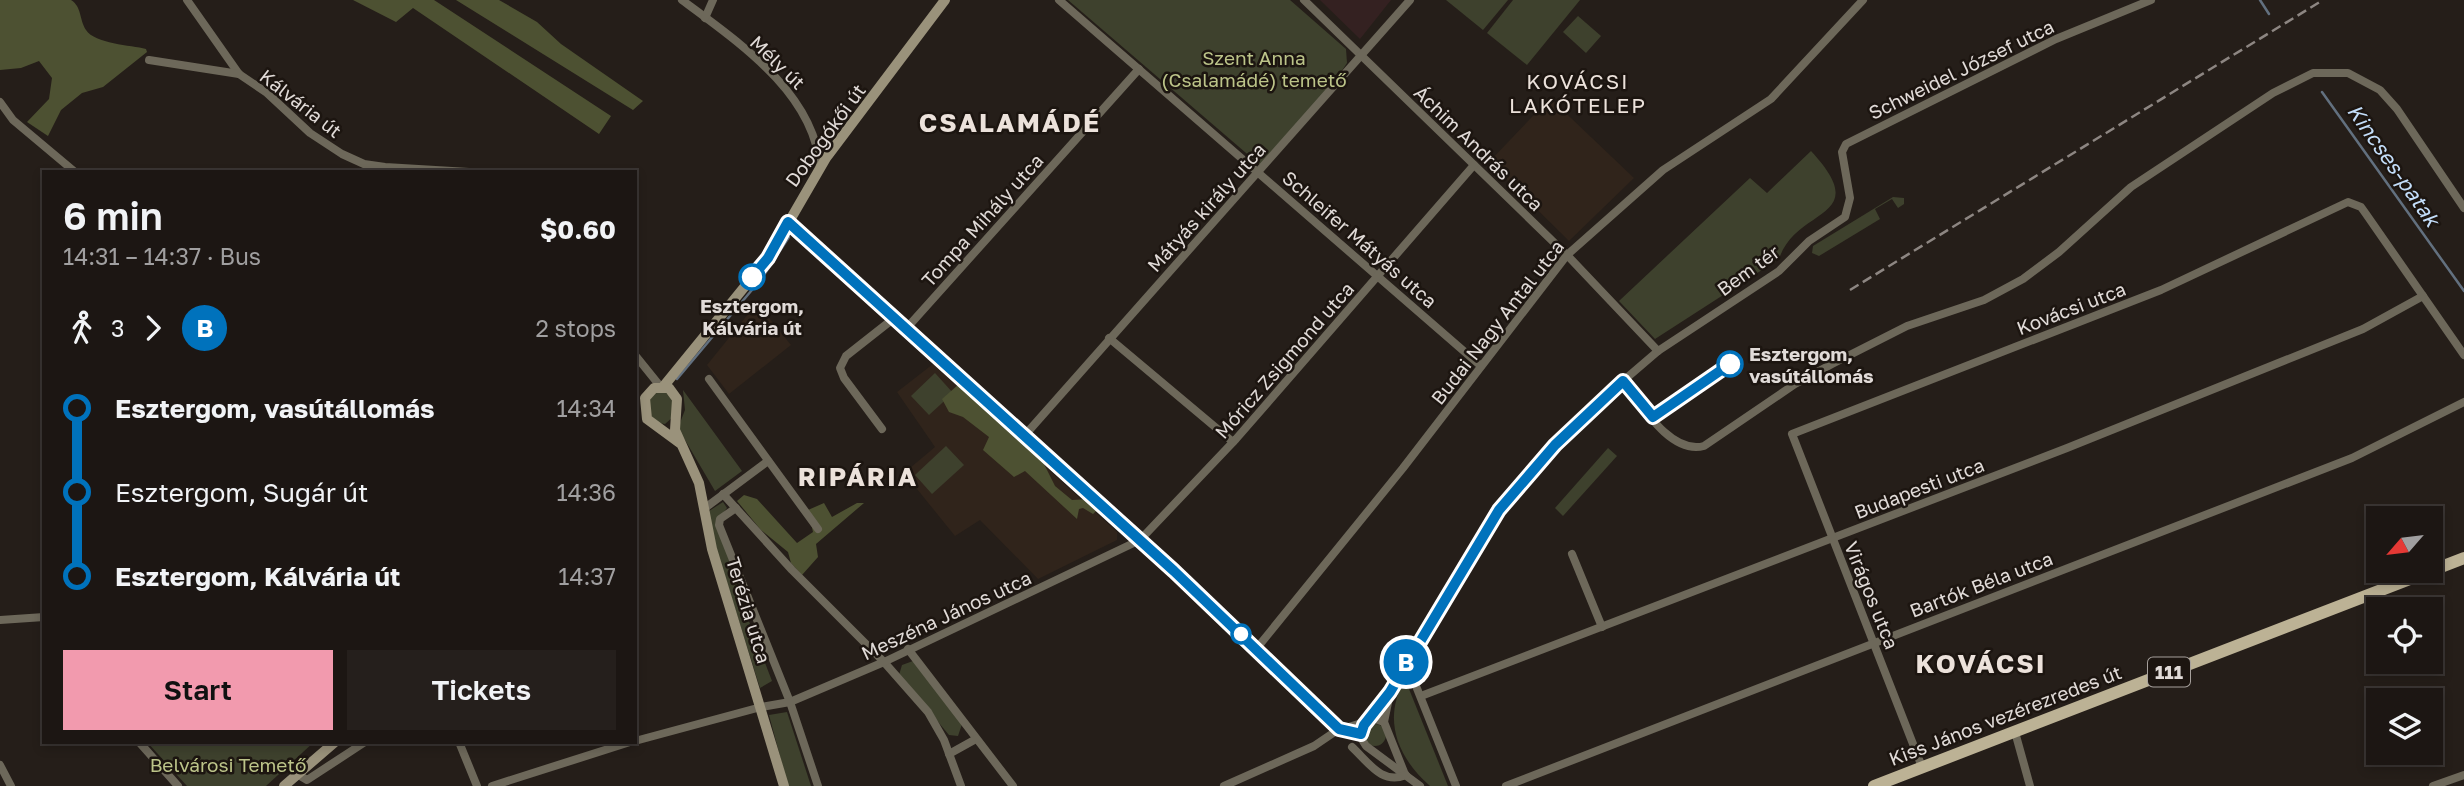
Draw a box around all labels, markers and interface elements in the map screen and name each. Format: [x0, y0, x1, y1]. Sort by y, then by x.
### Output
street label: Schweidel József utca [1865, 14, 2057, 124]
street label: Mély út [746, 30, 810, 94]
park label: Szent Anna (Csalamádé) temető [1161, 46, 1347, 91]
street label: Kálvária út [256, 64, 346, 142]
district label: KOVÁCSI LAKÓTELEP [1509, 68, 1647, 118]
street label: Dobogókői út [780, 79, 870, 191]
street label: Áchim András utca [1410, 81, 1548, 215]
water label: Kincses-patak [2342, 99, 2447, 233]
district label: CSALAMÁDÉ [919, 107, 1101, 138]
street label: Mátyás király utca [1142, 138, 1270, 276]
street label: Tompa Mihály utca [916, 149, 1048, 291]
street label: Schleifer Mátyás utca [1278, 166, 1442, 312]
text: 6 min [63, 193, 163, 238]
text: $0.60 [540, 214, 616, 245]
street label: Budai Nagy Antal utca [1426, 235, 1568, 409]
street label: Bem tér [1712, 239, 1784, 300]
text: 14:31 – 14:37 · Bus [63, 242, 261, 270]
marker: Esztergom, Kálvária út [739, 264, 765, 290]
street label: Móricz Zsigmond utca [1210, 277, 1358, 443]
street label: Kovácsi utca [2013, 277, 2129, 339]
place label: Esztergom, Kálvária út [700, 294, 804, 339]
icon: walk [63, 309, 101, 347]
icon: forward [134, 309, 172, 347]
text: B [196, 313, 213, 342]
text: 3 [111, 314, 124, 342]
text: 2 stops [535, 314, 616, 342]
place label: Esztergom, vasútállomás [1749, 342, 1874, 387]
marker: Esztergom, vasútállomás [1717, 351, 1743, 377]
text: Esztergom, vasútállomás [115, 393, 435, 424]
text: 14:34 [556, 394, 616, 422]
street label: Budapesti utca [1851, 453, 1987, 523]
district label: RIPÁRIA [798, 461, 918, 492]
text: Esztergom, Sugár út [115, 477, 369, 508]
text: 14:36 [557, 478, 616, 506]
north arrow [2366, 506, 2443, 583]
map controls [2366, 506, 2443, 765]
street label: Virágos utca [1840, 538, 1904, 652]
street label: Bartók Béla utca [1906, 546, 2056, 622]
street label: Terézia utca [722, 554, 776, 666]
text: Esztergom, Kálvária út [115, 561, 400, 592]
text: 14:37 [558, 562, 616, 590]
street label: Meszéna János utca [857, 566, 1035, 664]
button: locate [2366, 597, 2443, 674]
unlabelled marker [1231, 624, 1251, 644]
line badge: B [1383, 639, 1429, 685]
text: B [1398, 647, 1414, 676]
district label: KOVÁCSI [1915, 648, 2047, 679]
button: Start [63, 650, 333, 730]
button: Tickets [347, 650, 616, 730]
road number: 111 [2148, 658, 2190, 686]
street label: Kiss János vezérezredes út [1886, 660, 2124, 770]
button: layers [2366, 688, 2443, 765]
park label: Belvárosi Temető [150, 753, 307, 776]

